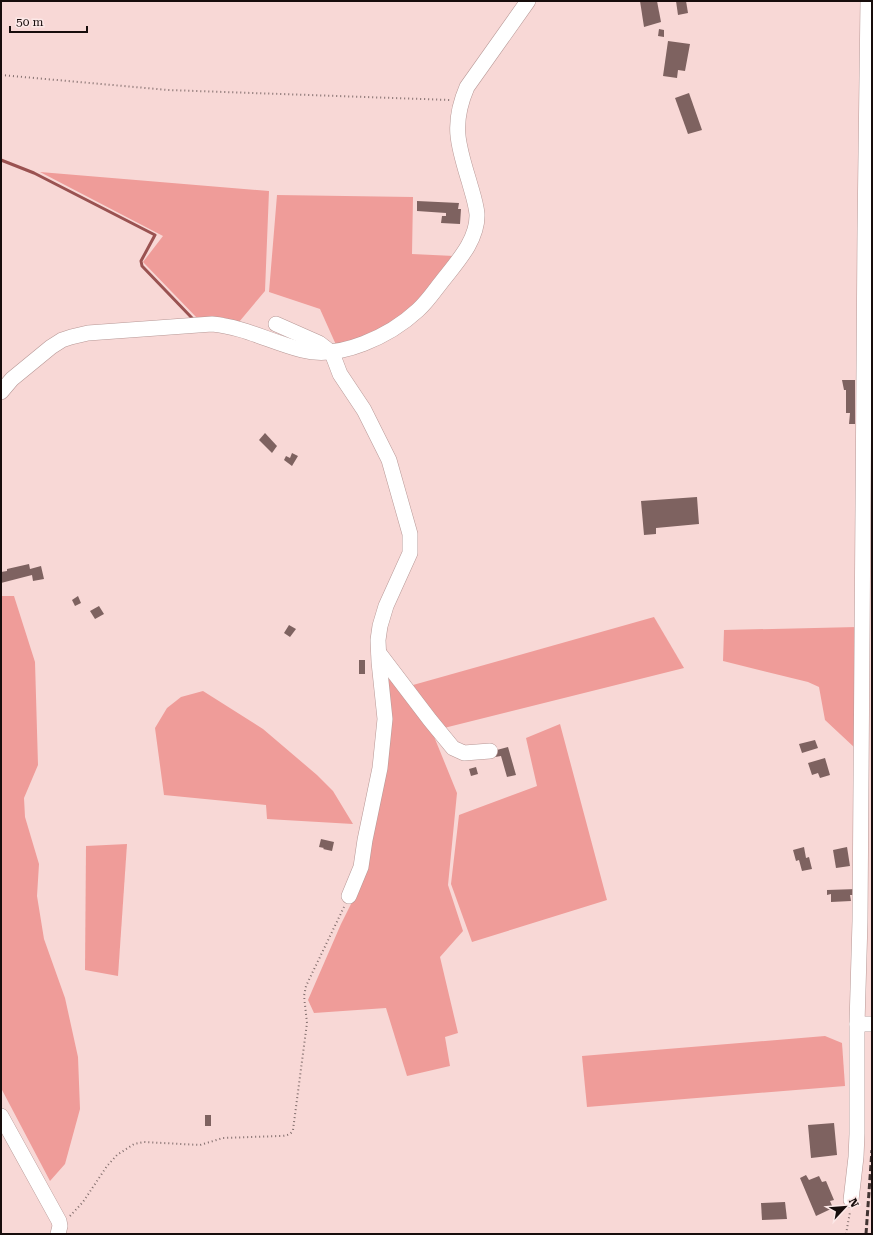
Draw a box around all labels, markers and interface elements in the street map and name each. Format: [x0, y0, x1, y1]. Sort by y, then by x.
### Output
scale bar [10, 8, 87, 34]
text: 50 m [16, 15, 43, 29]
north arrow [825, 1187, 865, 1227]
text: N [846, 1196, 861, 1210]

